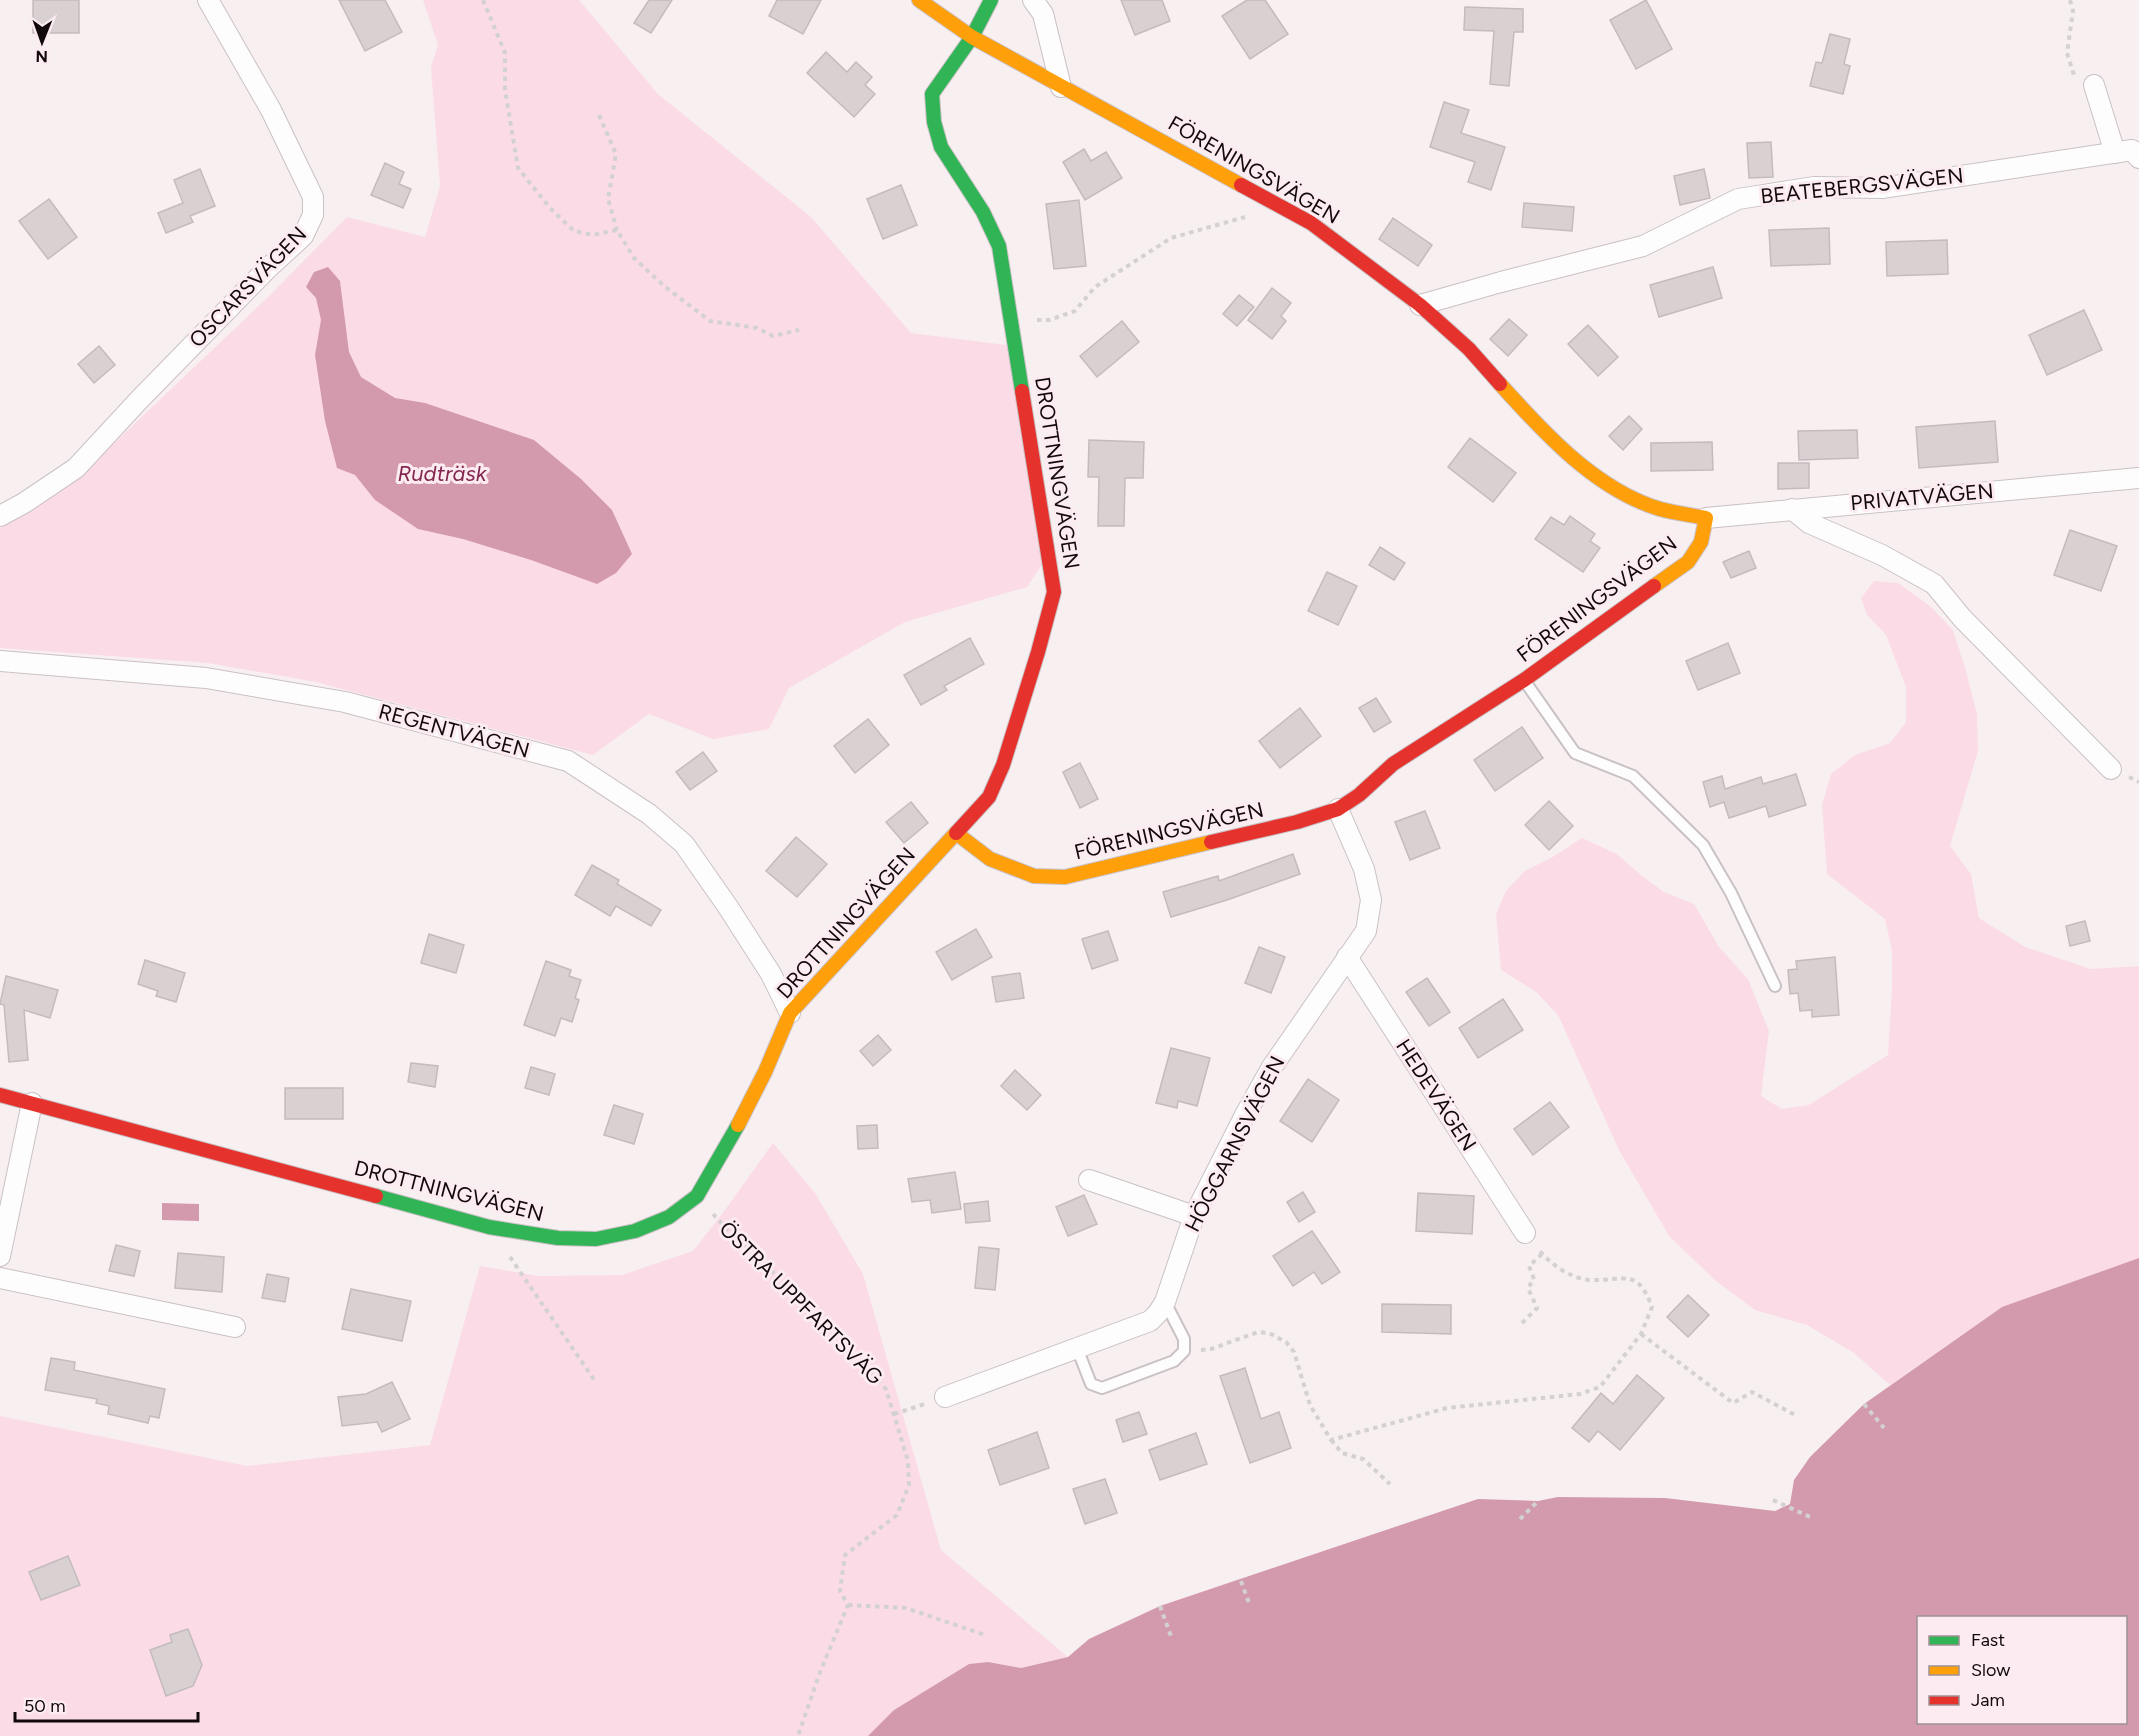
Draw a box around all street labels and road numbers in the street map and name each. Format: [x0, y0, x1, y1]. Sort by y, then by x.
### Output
street label: FÖRENINGSVÄGEN [1164, 110, 1344, 229]
street label: BEATEBERGSVÄGEN [1759, 162, 1965, 209]
street label: OSCARSVÄGEN [184, 221, 312, 352]
street label: DROTTNINGVÄGEN [1030, 375, 1085, 571]
street label: PRIVATVÄGEN [1849, 478, 1995, 515]
street label: FÖRENINGSVÄGEN [1512, 530, 1682, 667]
street label: REGENTVÄGEN [376, 698, 532, 763]
street label: FÖRENINGSVÄGEN [1072, 797, 1266, 864]
street label: DROTTNINGVÄGEN [771, 842, 920, 1003]
street label: HEDEVÄGEN [1391, 1034, 1482, 1155]
street label: HÖGGARNSVÄGEN [1179, 1052, 1290, 1236]
street label: DROTTNINGVÄGEN [352, 1155, 546, 1226]
street label: ÖSTRA UPPFARTSVÄG [715, 1216, 888, 1389]

